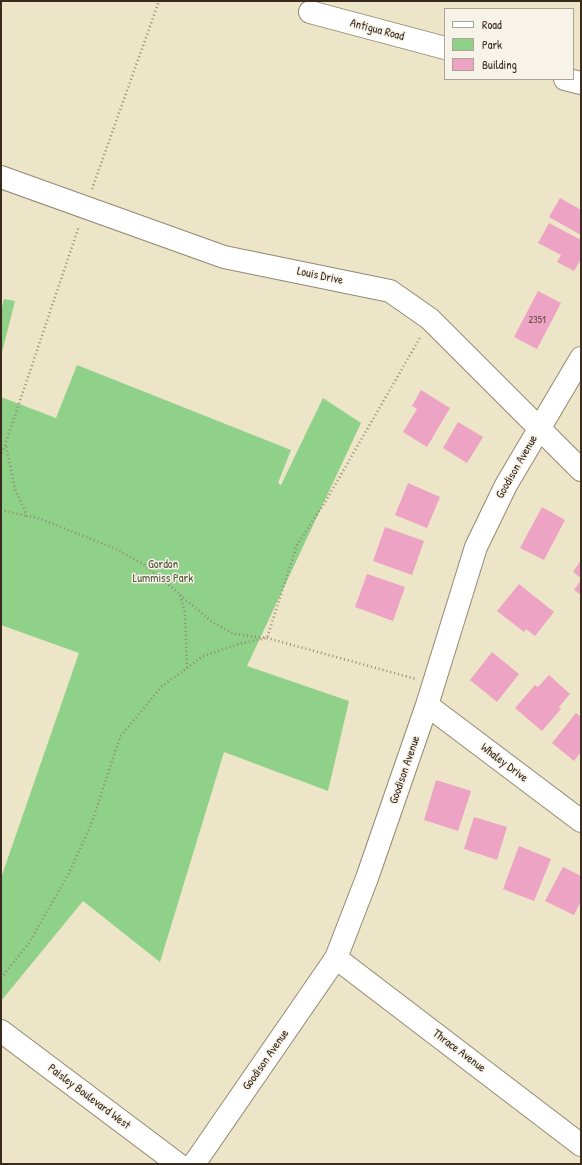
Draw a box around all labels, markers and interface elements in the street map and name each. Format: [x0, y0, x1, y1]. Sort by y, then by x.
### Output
legend [444, 8, 574, 80]
street label: Antigua Road [348, 16, 406, 44]
text: Road [482, 16, 502, 33]
text: Park [482, 36, 502, 53]
text: Building [482, 56, 517, 73]
street label: Louis Drive [296, 264, 344, 288]
house number: 2351 [528, 314, 546, 326]
street label: Goodison Avenue [493, 433, 541, 501]
park label: Gordon Lummiss Park [133, 558, 193, 586]
street label: Goodison Avenue [387, 734, 423, 806]
street label: Whaley Drive [477, 741, 531, 785]
street label: Thrace Avenue [430, 1026, 488, 1076]
street label: Goodison Avenue [240, 1027, 292, 1093]
street label: Paisley Boulevard West [45, 1061, 133, 1133]

